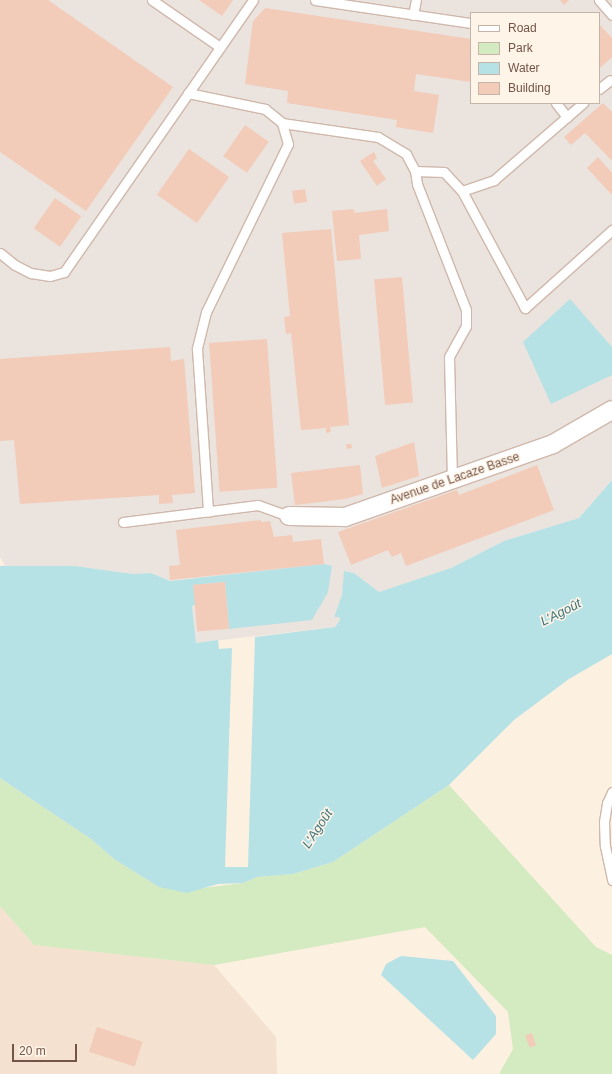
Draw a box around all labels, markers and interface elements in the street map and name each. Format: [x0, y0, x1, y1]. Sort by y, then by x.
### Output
legend [470, 12, 600, 104]
text: Road [508, 21, 537, 35]
text: Park [508, 41, 533, 55]
text: Water [508, 61, 540, 75]
text: Building [508, 81, 551, 95]
street label: Avenue de Lacaze Basse [388, 450, 522, 508]
water label: L'Agoût [538, 596, 584, 630]
water label: L'Agoût [300, 806, 336, 852]
scale bar [14, 1036, 79, 1062]
text: 20 m [19, 1044, 46, 1058]

